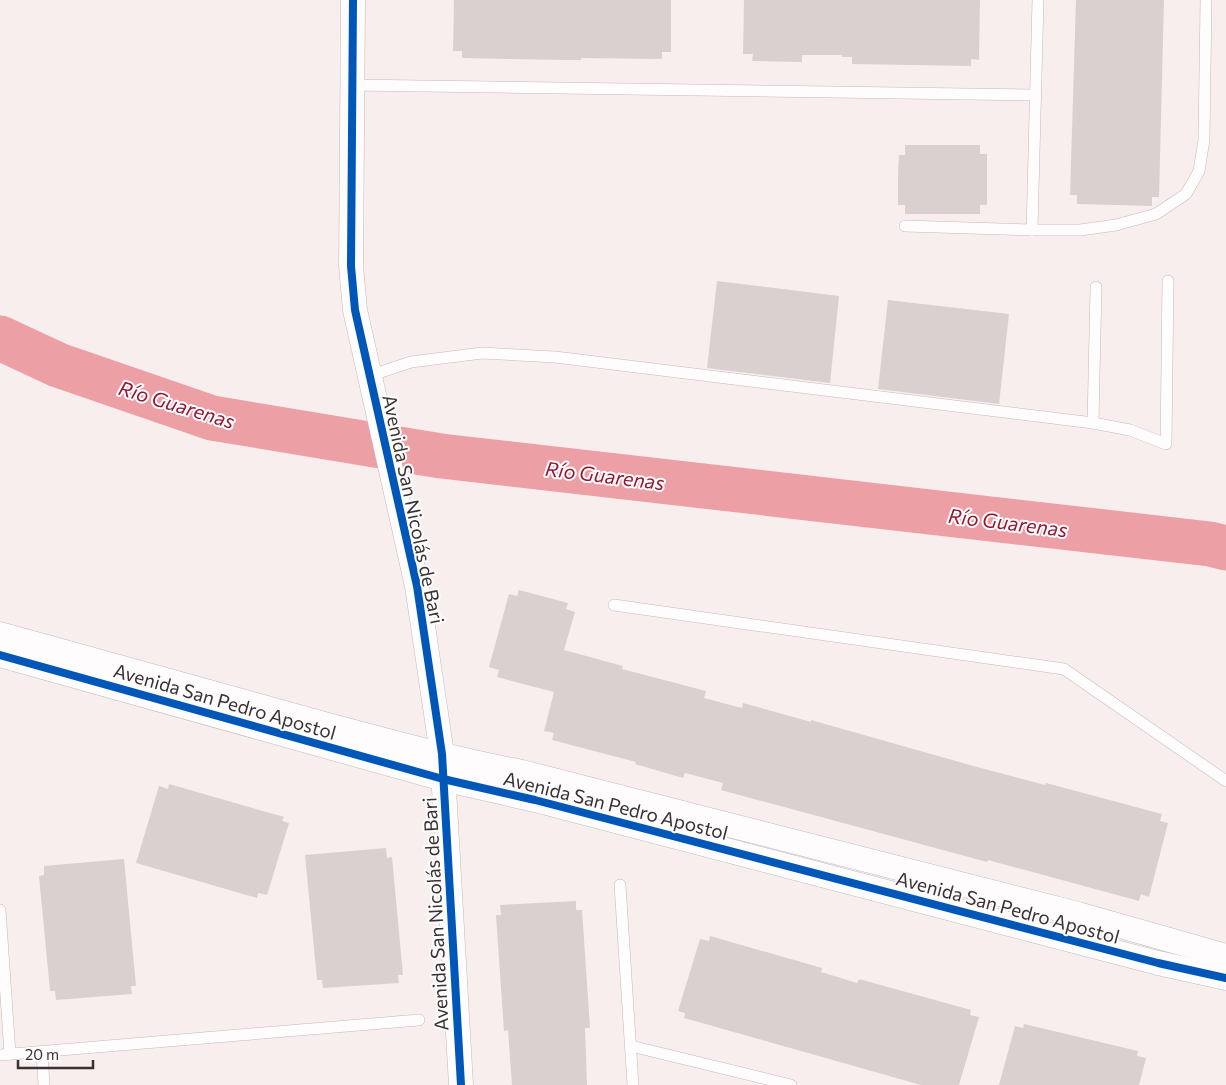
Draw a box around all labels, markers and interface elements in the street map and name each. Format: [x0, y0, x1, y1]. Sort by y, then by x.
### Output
water label: Río Guarenas [116, 375, 238, 433]
street label: Avenida San Nicolás de Bari [378, 392, 450, 626]
water label: Río Guarenas [544, 456, 666, 494]
water label: Río Guarenas [947, 503, 1069, 541]
street label: Avenida San Pedro Apostol [111, 658, 339, 744]
street label: Avenida San Pedro Apostol [501, 766, 731, 844]
street label: Avenida San Nicolás de Bari [417, 797, 453, 1031]
street label: Avenida San Pedro Apostol [894, 866, 1122, 948]
scale bar [18, 1038, 92, 1070]
text: 20 m [25, 1045, 59, 1063]

